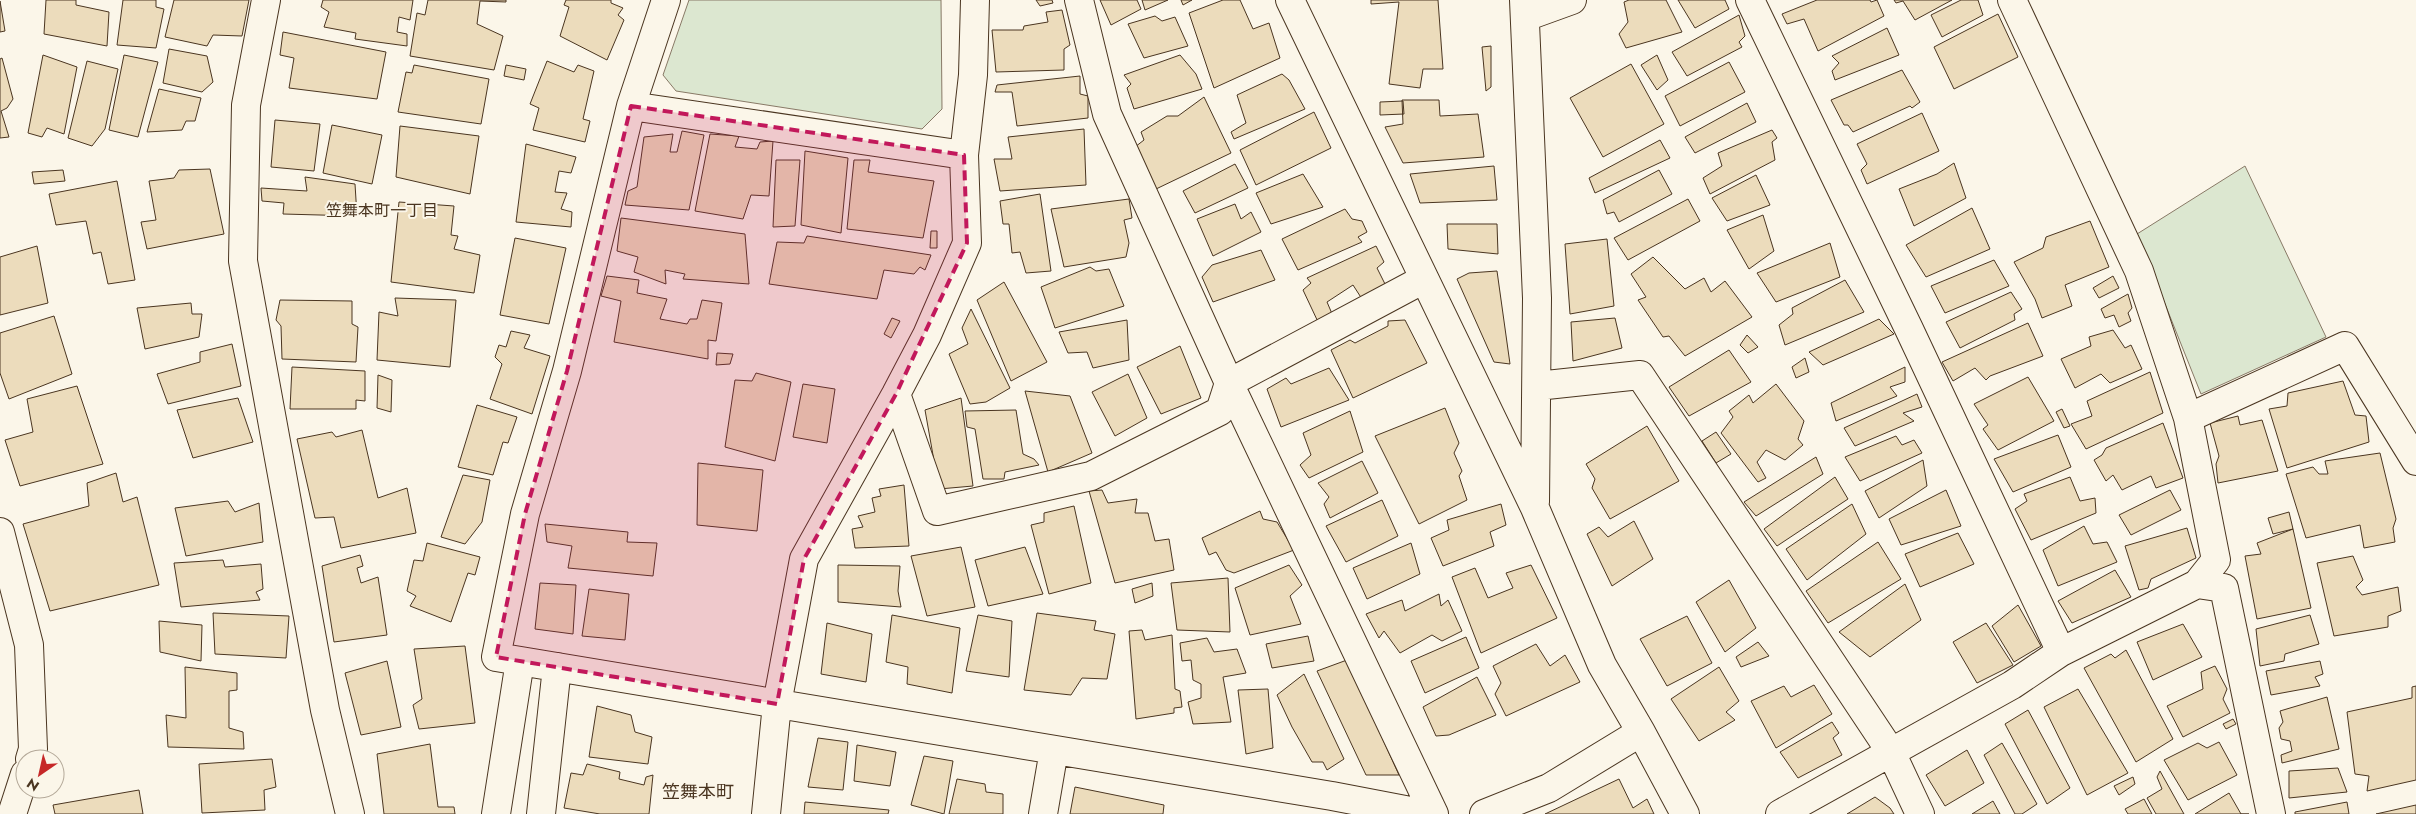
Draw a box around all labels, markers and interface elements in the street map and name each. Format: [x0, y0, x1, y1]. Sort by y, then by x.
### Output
district label: 笠舞本町一丁目 [326, 199, 438, 222]
north arrow [15, 749, 65, 799]
text: N [23, 773, 43, 796]
district label: 笠舞本町 [662, 779, 734, 805]

